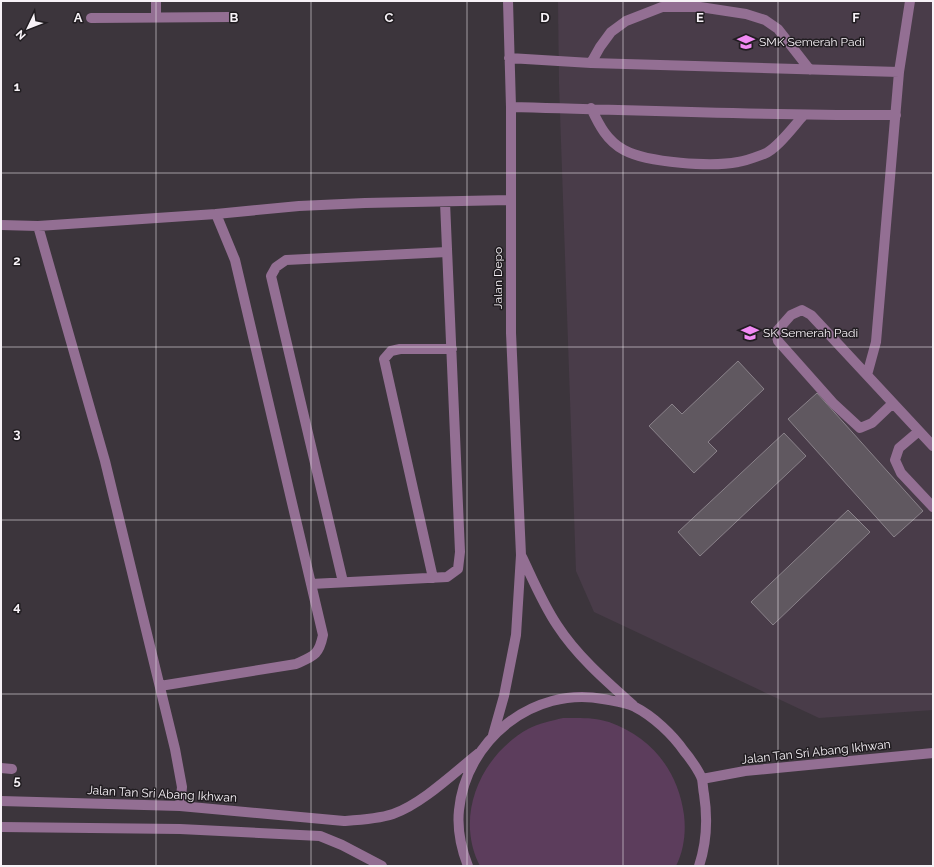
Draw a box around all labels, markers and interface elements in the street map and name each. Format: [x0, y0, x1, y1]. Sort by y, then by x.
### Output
north arrow [8, 8, 48, 48]
text: A [74, 10, 83, 25]
text: B [230, 10, 239, 25]
text: C [385, 10, 394, 25]
text: D [540, 10, 550, 25]
text: E [696, 10, 704, 25]
text: F [852, 10, 860, 25]
text: N [13, 27, 29, 42]
school or university icon: SMK Semerah Padi [736, 32, 756, 52]
place label: SMK Semerah Padi [759, 35, 865, 49]
text: 1 [14, 79, 21, 94]
street label: Jalan Depo [491, 247, 505, 309]
text: 2 [13, 253, 21, 268]
school or university icon: SK Semerah Padi [740, 323, 760, 343]
place label: SK Semerah Padi [763, 326, 858, 340]
text: 3 [13, 426, 21, 441]
text: 4 [13, 599, 21, 614]
street label: Jalan Tan Sri Abang Ikhwan [741, 737, 891, 767]
text: 5 [13, 773, 21, 788]
street label: Jalan Tan Sri Abang Ikhwan [87, 783, 237, 805]

